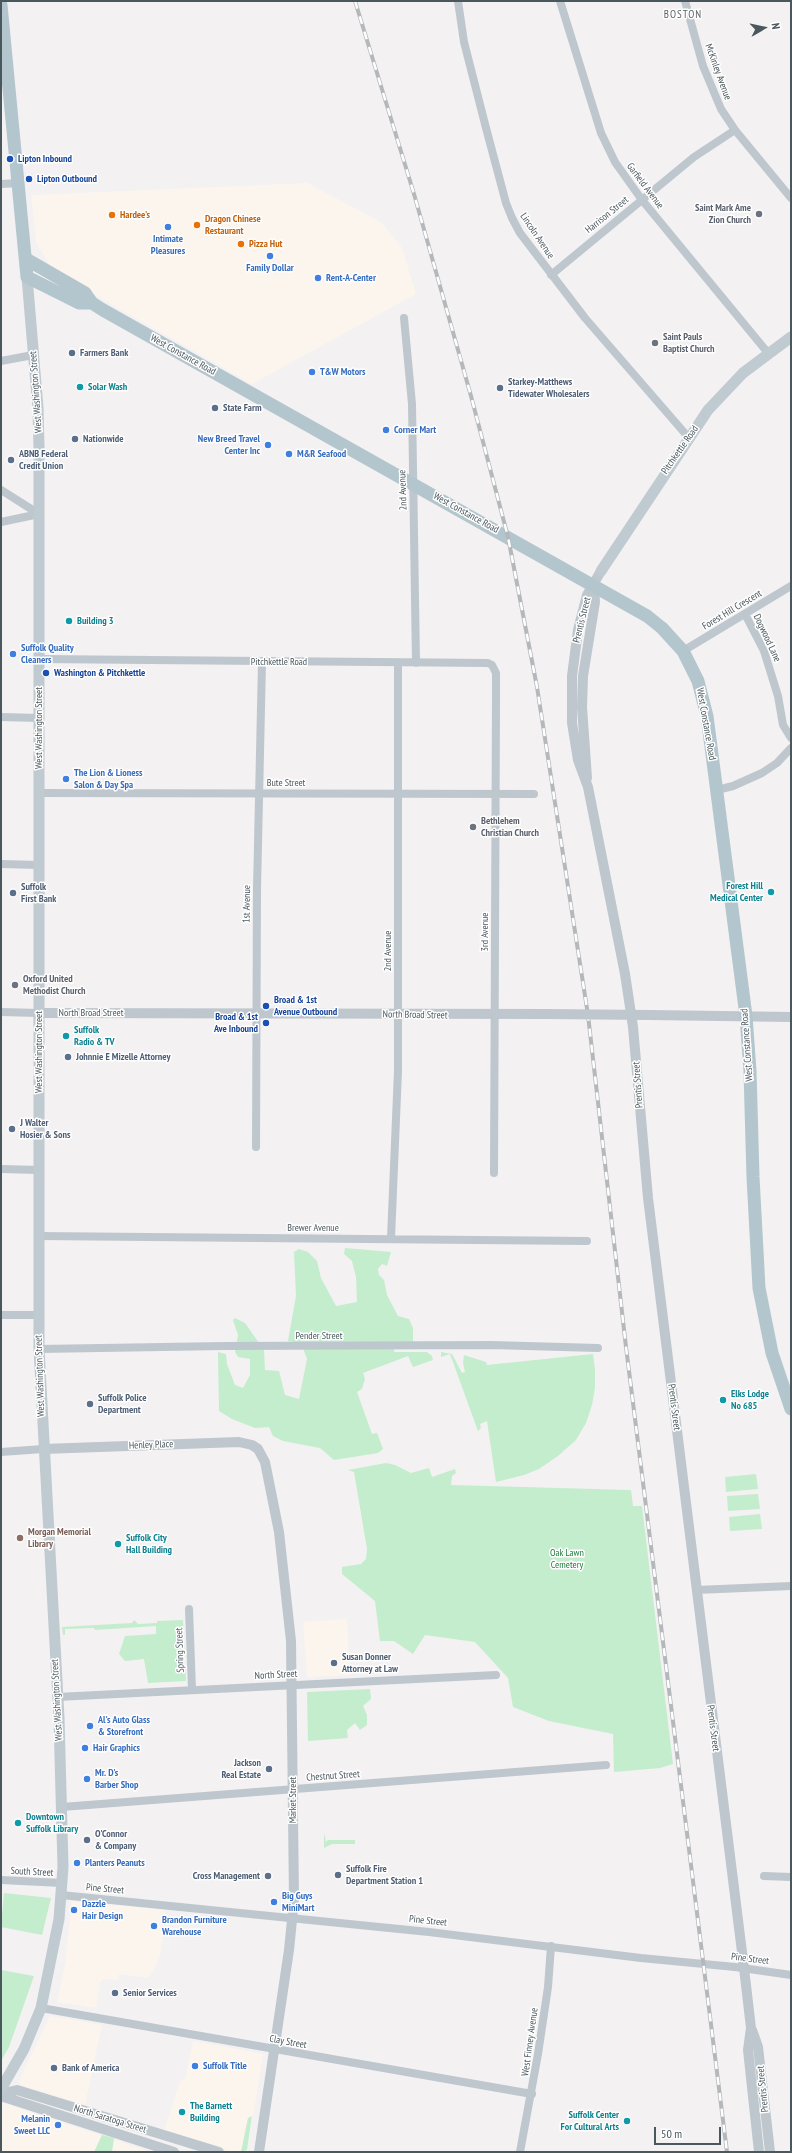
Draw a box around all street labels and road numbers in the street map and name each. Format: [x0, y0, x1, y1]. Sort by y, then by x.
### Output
street label: McKinley Avenue [702, 42, 734, 102]
street label: Garfield Avenue [624, 161, 666, 211]
street label: Harrison Street [583, 194, 631, 236]
street label: Lincoln Avenue [517, 211, 557, 261]
street label: West Constance Road [148, 332, 218, 378]
street label: West Washington Street [27, 351, 45, 433]
street label: Pitchkettle Road [659, 423, 701, 477]
street label: 2nd Avenue [396, 469, 410, 511]
street label: West Constance Road [431, 490, 501, 536]
street label: Forest Hill Crescent [700, 588, 764, 632]
street label: Prentis Street [571, 596, 593, 644]
street label: Dogwood Lane [751, 612, 783, 664]
street label: Pitchkettle Road [251, 656, 307, 668]
street label: West Washington Street [33, 687, 45, 769]
street label: West Constance Road [694, 687, 718, 761]
street label: Bute Street [267, 777, 305, 789]
street label: 1st Avenue [241, 885, 253, 923]
street label: 3rd Avenue [479, 913, 491, 951]
street label: 2nd Avenue [382, 931, 394, 971]
street label: North Broad Street [59, 1007, 123, 1019]
street label: North Broad Street [382, 1008, 448, 1022]
street label: West Constance Road [738, 1008, 756, 1082]
street label: West Washington Street [33, 1011, 45, 1093]
street label: Prentis Street [630, 1061, 646, 1109]
street label: Brewer Avenue [287, 1222, 339, 1234]
street label: Pender Street [296, 1330, 342, 1342]
street label: West Washington Street [33, 1335, 47, 1417]
street label: Prentis Street [665, 1383, 683, 1431]
street label: Henley Place [129, 1438, 173, 1452]
street label: Spring Street [173, 1627, 187, 1673]
street label: West Washington Street [49, 1659, 65, 1741]
street label: North Street [254, 1668, 298, 1682]
street label: Prentis Street [704, 1704, 722, 1752]
street label: Chestnut Street [306, 1768, 360, 1784]
street label: Market Street [287, 1777, 299, 1823]
street label: South Street [10, 1865, 54, 1879]
street label: Pine Street [86, 1881, 124, 1897]
street label: Pine Street [408, 1913, 448, 1929]
street label: Pine Street [730, 1951, 770, 1967]
street label: West Finney Avenue [519, 2007, 541, 2077]
street label: Clay Street [268, 2033, 308, 2051]
street label: Prentis Street [755, 2065, 771, 2113]
street label: North Saratoga Street [72, 2102, 148, 2136]

